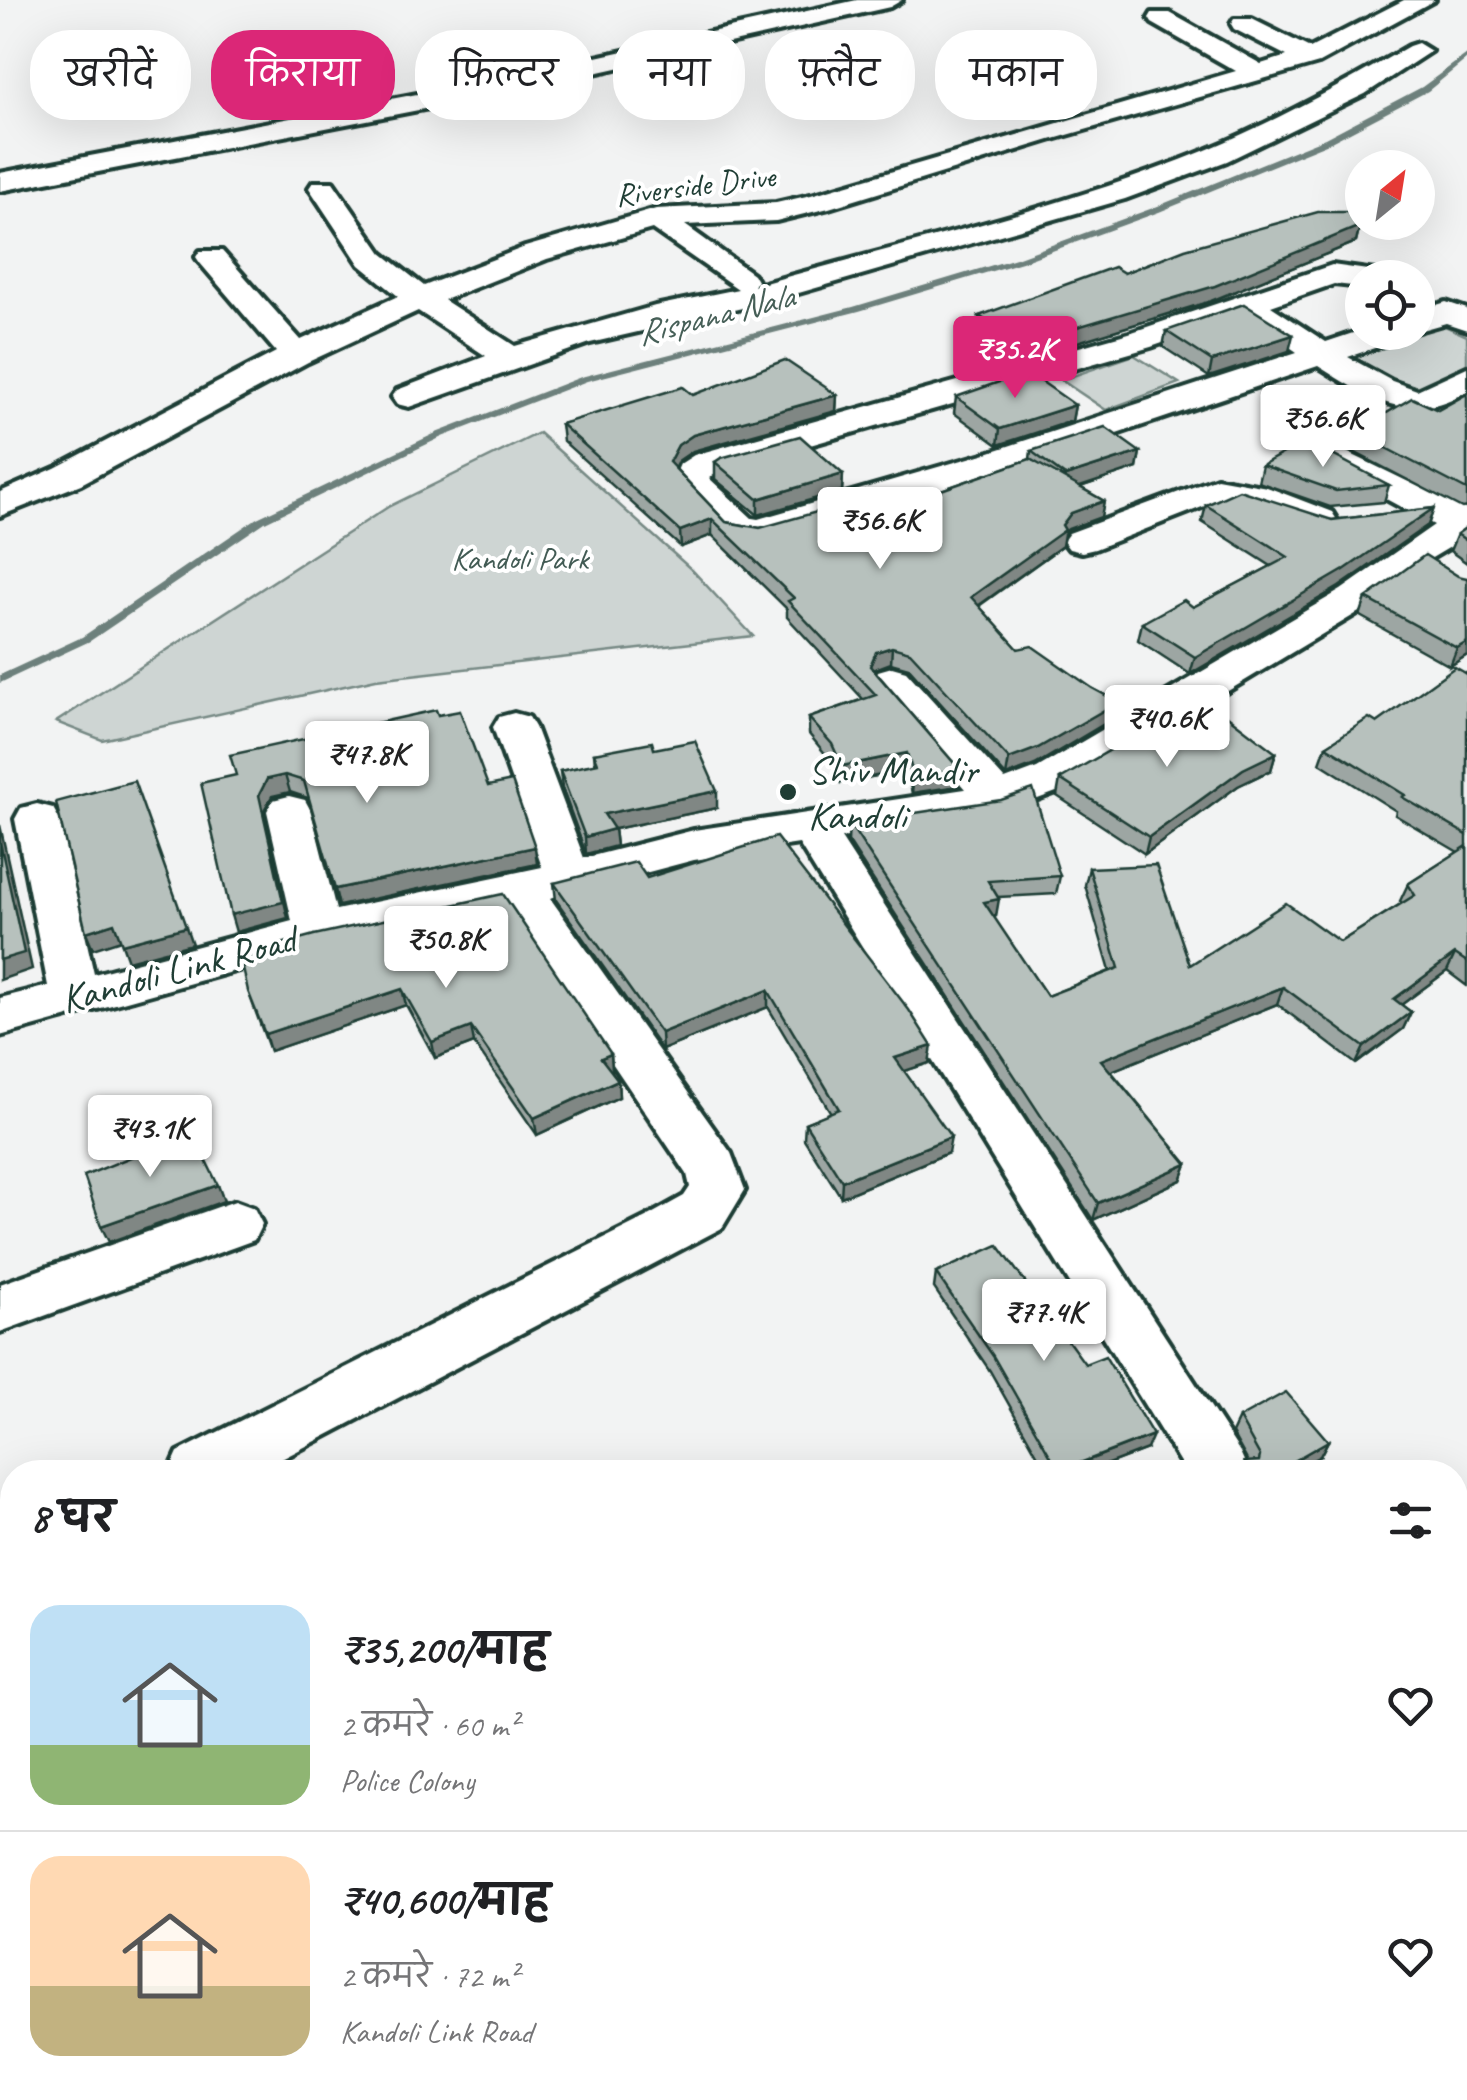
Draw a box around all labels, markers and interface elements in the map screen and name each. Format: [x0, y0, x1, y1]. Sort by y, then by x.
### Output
chip: खरीदें [30, 30, 191, 120]
chip: किराया [211, 30, 395, 120]
chip: फ़िल्टर [415, 30, 593, 120]
chip: नया [613, 30, 745, 120]
chip: फ़्लैट [765, 30, 915, 120]
chip: मकान [935, 30, 1097, 120]
north arrow [1345, 150, 1435, 240]
map controls [1345, 150, 1435, 350]
street label: Riverside Drive [613, 155, 780, 216]
button: locate [1345, 260, 1435, 350]
water label: Rispana Nala [632, 273, 801, 356]
pin: ₹35.2K [934, 316, 1096, 401]
text: ₹35.2K [975, 328, 1055, 369]
pin: ₹56.6K [1242, 385, 1404, 470]
text: ₹56.6K [1282, 397, 1364, 438]
pin: ₹56.6K [799, 487, 961, 572]
text: ₹56.6K [839, 499, 921, 540]
park label: Kandoli Park [452, 538, 591, 579]
pin: ₹40.6K [1086, 685, 1248, 770]
text: ₹40.6K [1127, 697, 1207, 738]
pin: ₹47.8K [286, 721, 448, 806]
text: ₹47.8K [327, 733, 407, 774]
place label: Shiv Mandir Kandoli [808, 745, 980, 841]
marker: Shiv Mandir Kandoli [777, 781, 799, 803]
pin: ₹50.8K [365, 906, 527, 991]
street label: Kandoli Link Road [55, 912, 306, 1024]
text: ₹50.8K [406, 918, 486, 959]
pin: ₹43.1K [69, 1095, 231, 1180]
text: ₹43.1K [110, 1107, 190, 1148]
pin: ₹77.4K [963, 1279, 1125, 1364]
text: ₹77.4K [1004, 1291, 1084, 1332]
text: 8 घर [30, 1491, 115, 1544]
icon: filters [1383, 1493, 1438, 1548]
text: ₹35,200/माह [340, 1623, 549, 1676]
icon: home [110, 1645, 230, 1765]
icon: heart [1383, 1678, 1438, 1733]
text: 2 कमरे · 60 m² [340, 1705, 518, 1746]
text: Police Colony [340, 1760, 474, 1801]
text: ₹40,600/माह [340, 1874, 550, 1927]
icon: home [110, 1896, 230, 2016]
icon: heart [1383, 1929, 1438, 1984]
text: 2 कमरे · 72 m² [340, 1956, 518, 1997]
text: Kandoli Link Road [340, 2011, 533, 2052]

